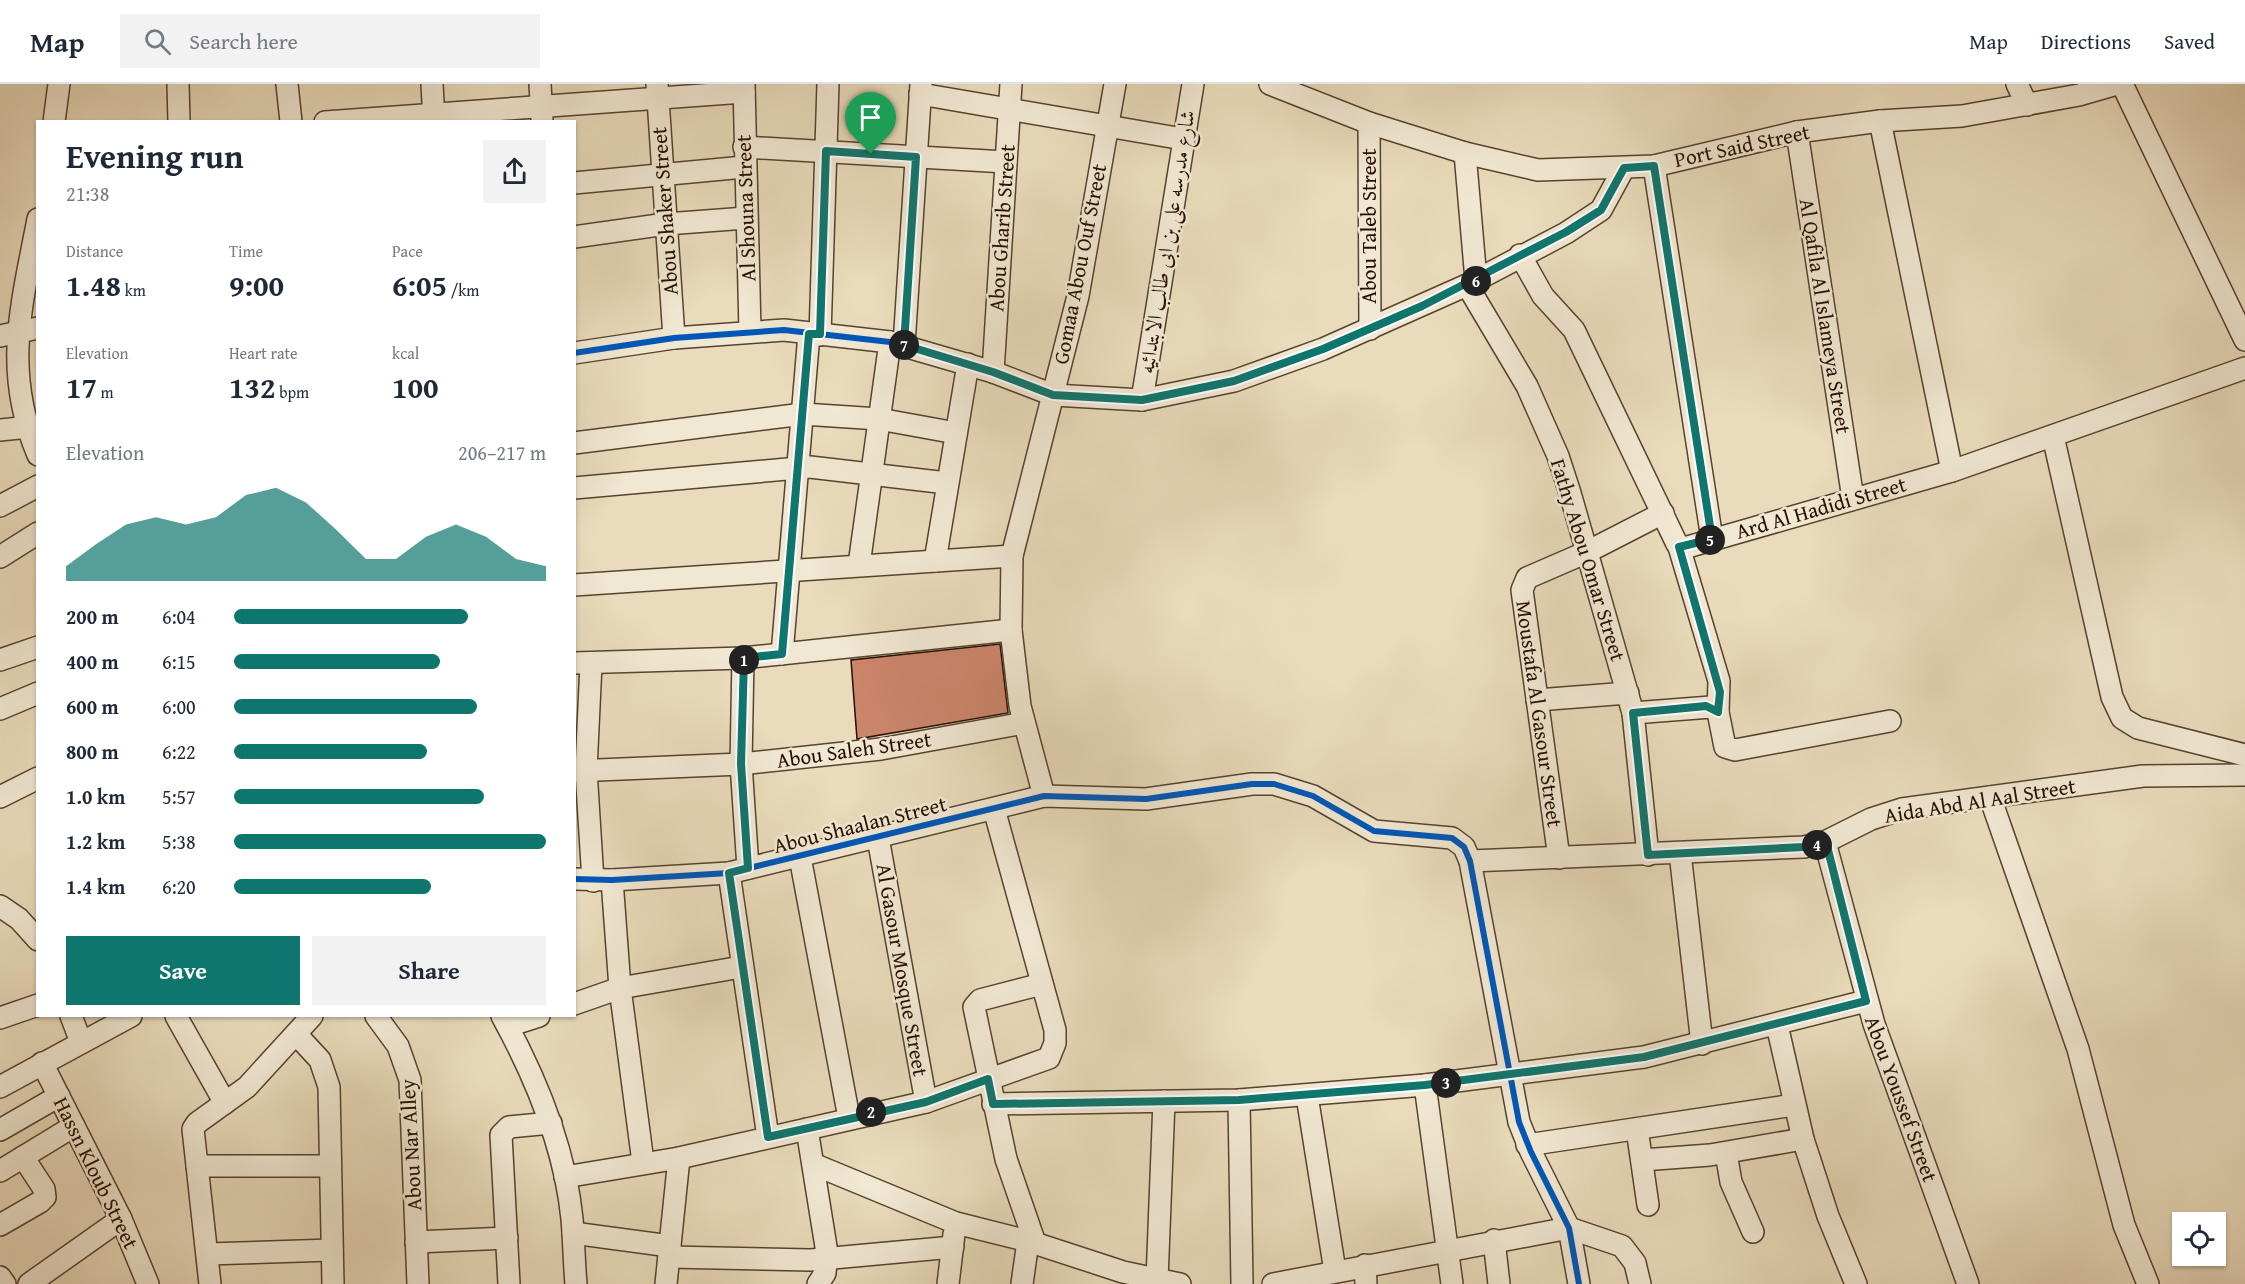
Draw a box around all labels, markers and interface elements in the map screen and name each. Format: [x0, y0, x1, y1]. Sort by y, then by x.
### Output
search box [120, 14, 540, 68]
text: Map [30, 21, 84, 62]
icon: search [141, 25, 174, 58]
text: Search here [189, 25, 298, 57]
text: Map [1969, 26, 2008, 57]
text: Directions [2041, 26, 2131, 57]
text: Saved [2164, 26, 2215, 57]
pin [845, 92, 896, 154]
icon: arrive [854, 101, 887, 134]
street label: شارع مدرسه على بن ابى طالب الابتدائيه [1130, 108, 1206, 376]
street label: Port Said Street [1671, 116, 1813, 175]
street label: Abou Shaker Street [643, 125, 686, 296]
text: Evening run [66, 132, 243, 180]
street label: Al Shouna Street [727, 134, 764, 282]
button: share [483, 140, 546, 203]
street label: Abou Gharib Street [980, 143, 1023, 313]
street label: Abou Taleb Street [1353, 148, 1384, 304]
street label: Gomaa Abou Ouf Street [1045, 160, 1114, 367]
text: 21:38 [66, 179, 109, 208]
street label: Al Qafila Al Islameya Street [1792, 196, 1859, 436]
text: Distance [66, 239, 123, 263]
text: Time [229, 239, 263, 263]
text: Pace [392, 239, 423, 263]
text: 1.48 [66, 263, 121, 307]
text: 9:00 [229, 263, 284, 307]
text: 6:05 [392, 263, 447, 307]
pin: 6 [1461, 266, 1491, 296]
text: 6 [1472, 269, 1480, 293]
text: km [121, 278, 146, 302]
text: /km [447, 278, 479, 302]
pin: 7 [889, 330, 919, 360]
text: 7 [900, 333, 908, 357]
text: Elevation [66, 341, 129, 365]
text: Heart rate [229, 341, 298, 365]
text: kcal [392, 341, 419, 365]
text: 17 [66, 365, 97, 409]
text: 132 [229, 365, 276, 409]
text: 100 [392, 365, 439, 409]
text: m [97, 380, 114, 404]
text: bpm [276, 380, 309, 404]
text: Elevation [66, 438, 144, 467]
text: 206–217 m [458, 438, 546, 467]
street label: Fathy Abou Omar Street [1543, 455, 1634, 665]
street label: Ard Al Hadidi Street [1732, 468, 1910, 547]
pin: 5 [1695, 525, 1725, 555]
text: 5 [1706, 528, 1714, 552]
street label: Moustafa Al Gasour Street [1508, 599, 1571, 830]
text: 200 m [66, 602, 119, 631]
text: 6:04 [162, 602, 196, 631]
pin: 1 [729, 645, 759, 675]
text: 400 m [66, 647, 119, 676]
text: 6:15 [162, 647, 196, 676]
text: 1 [740, 648, 748, 672]
text: 600 m [66, 692, 119, 721]
text: 6:00 [162, 692, 196, 721]
street label: Abou Saleh Street [775, 723, 934, 776]
text: 800 m [66, 737, 119, 766]
text: 6:22 [162, 737, 196, 766]
street label: Aida Abd Al Aal Street [1882, 770, 2078, 831]
text: 1.0 km [66, 782, 125, 811]
text: 5:57 [162, 782, 196, 811]
street label: Abou Shaalan Street [770, 788, 950, 861]
text: 1.2 km [66, 827, 125, 856]
text: 5:38 [162, 827, 196, 856]
pin: 4 [1802, 830, 1832, 860]
text: 4 [1813, 833, 1821, 857]
street label: Al Gasour Mosque Street [869, 861, 937, 1079]
text: 1.4 km [66, 872, 125, 901]
text: 6:20 [162, 872, 196, 901]
button: Save [66, 936, 300, 1005]
button: Share [312, 936, 546, 1005]
street label: Abou Youssef Street [1857, 1011, 1946, 1187]
pin: 3 [1431, 1068, 1461, 1098]
text: 3 [1442, 1071, 1450, 1095]
street label: Abou Nar Alley [392, 1078, 429, 1212]
street label: Hassn Kloub Street [46, 1091, 147, 1255]
pin: 2 [856, 1097, 886, 1127]
text: 2 [867, 1100, 875, 1124]
map controls [2172, 1212, 2226, 1266]
button: locate [2172, 1212, 2226, 1266]

